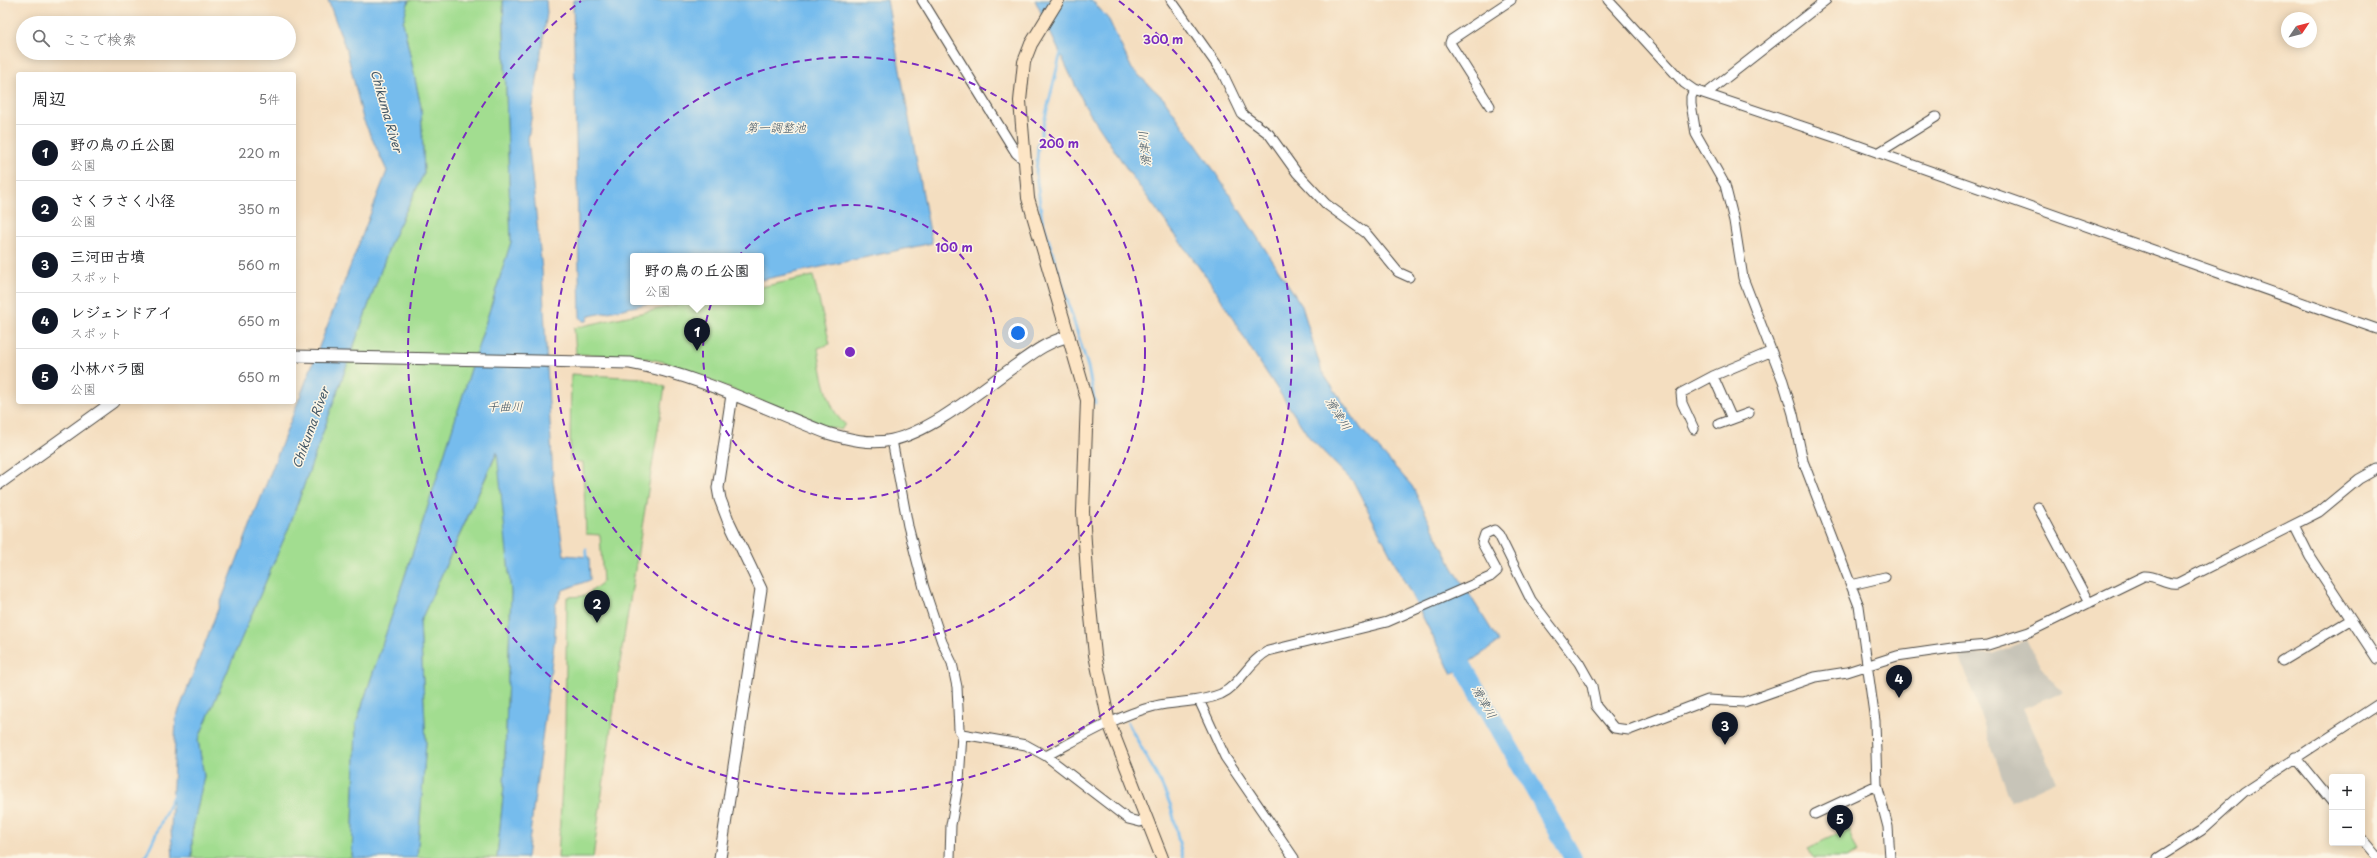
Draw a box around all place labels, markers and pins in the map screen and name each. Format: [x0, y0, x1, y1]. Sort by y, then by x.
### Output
pin: 1 [684, 318, 710, 351]
centre of rings [843, 345, 857, 359]
pin: 2 [584, 590, 610, 623]
pin: 4 [1886, 665, 1912, 698]
pin: 3 [1712, 712, 1738, 745]
pin: 5 [1827, 805, 1853, 838]

